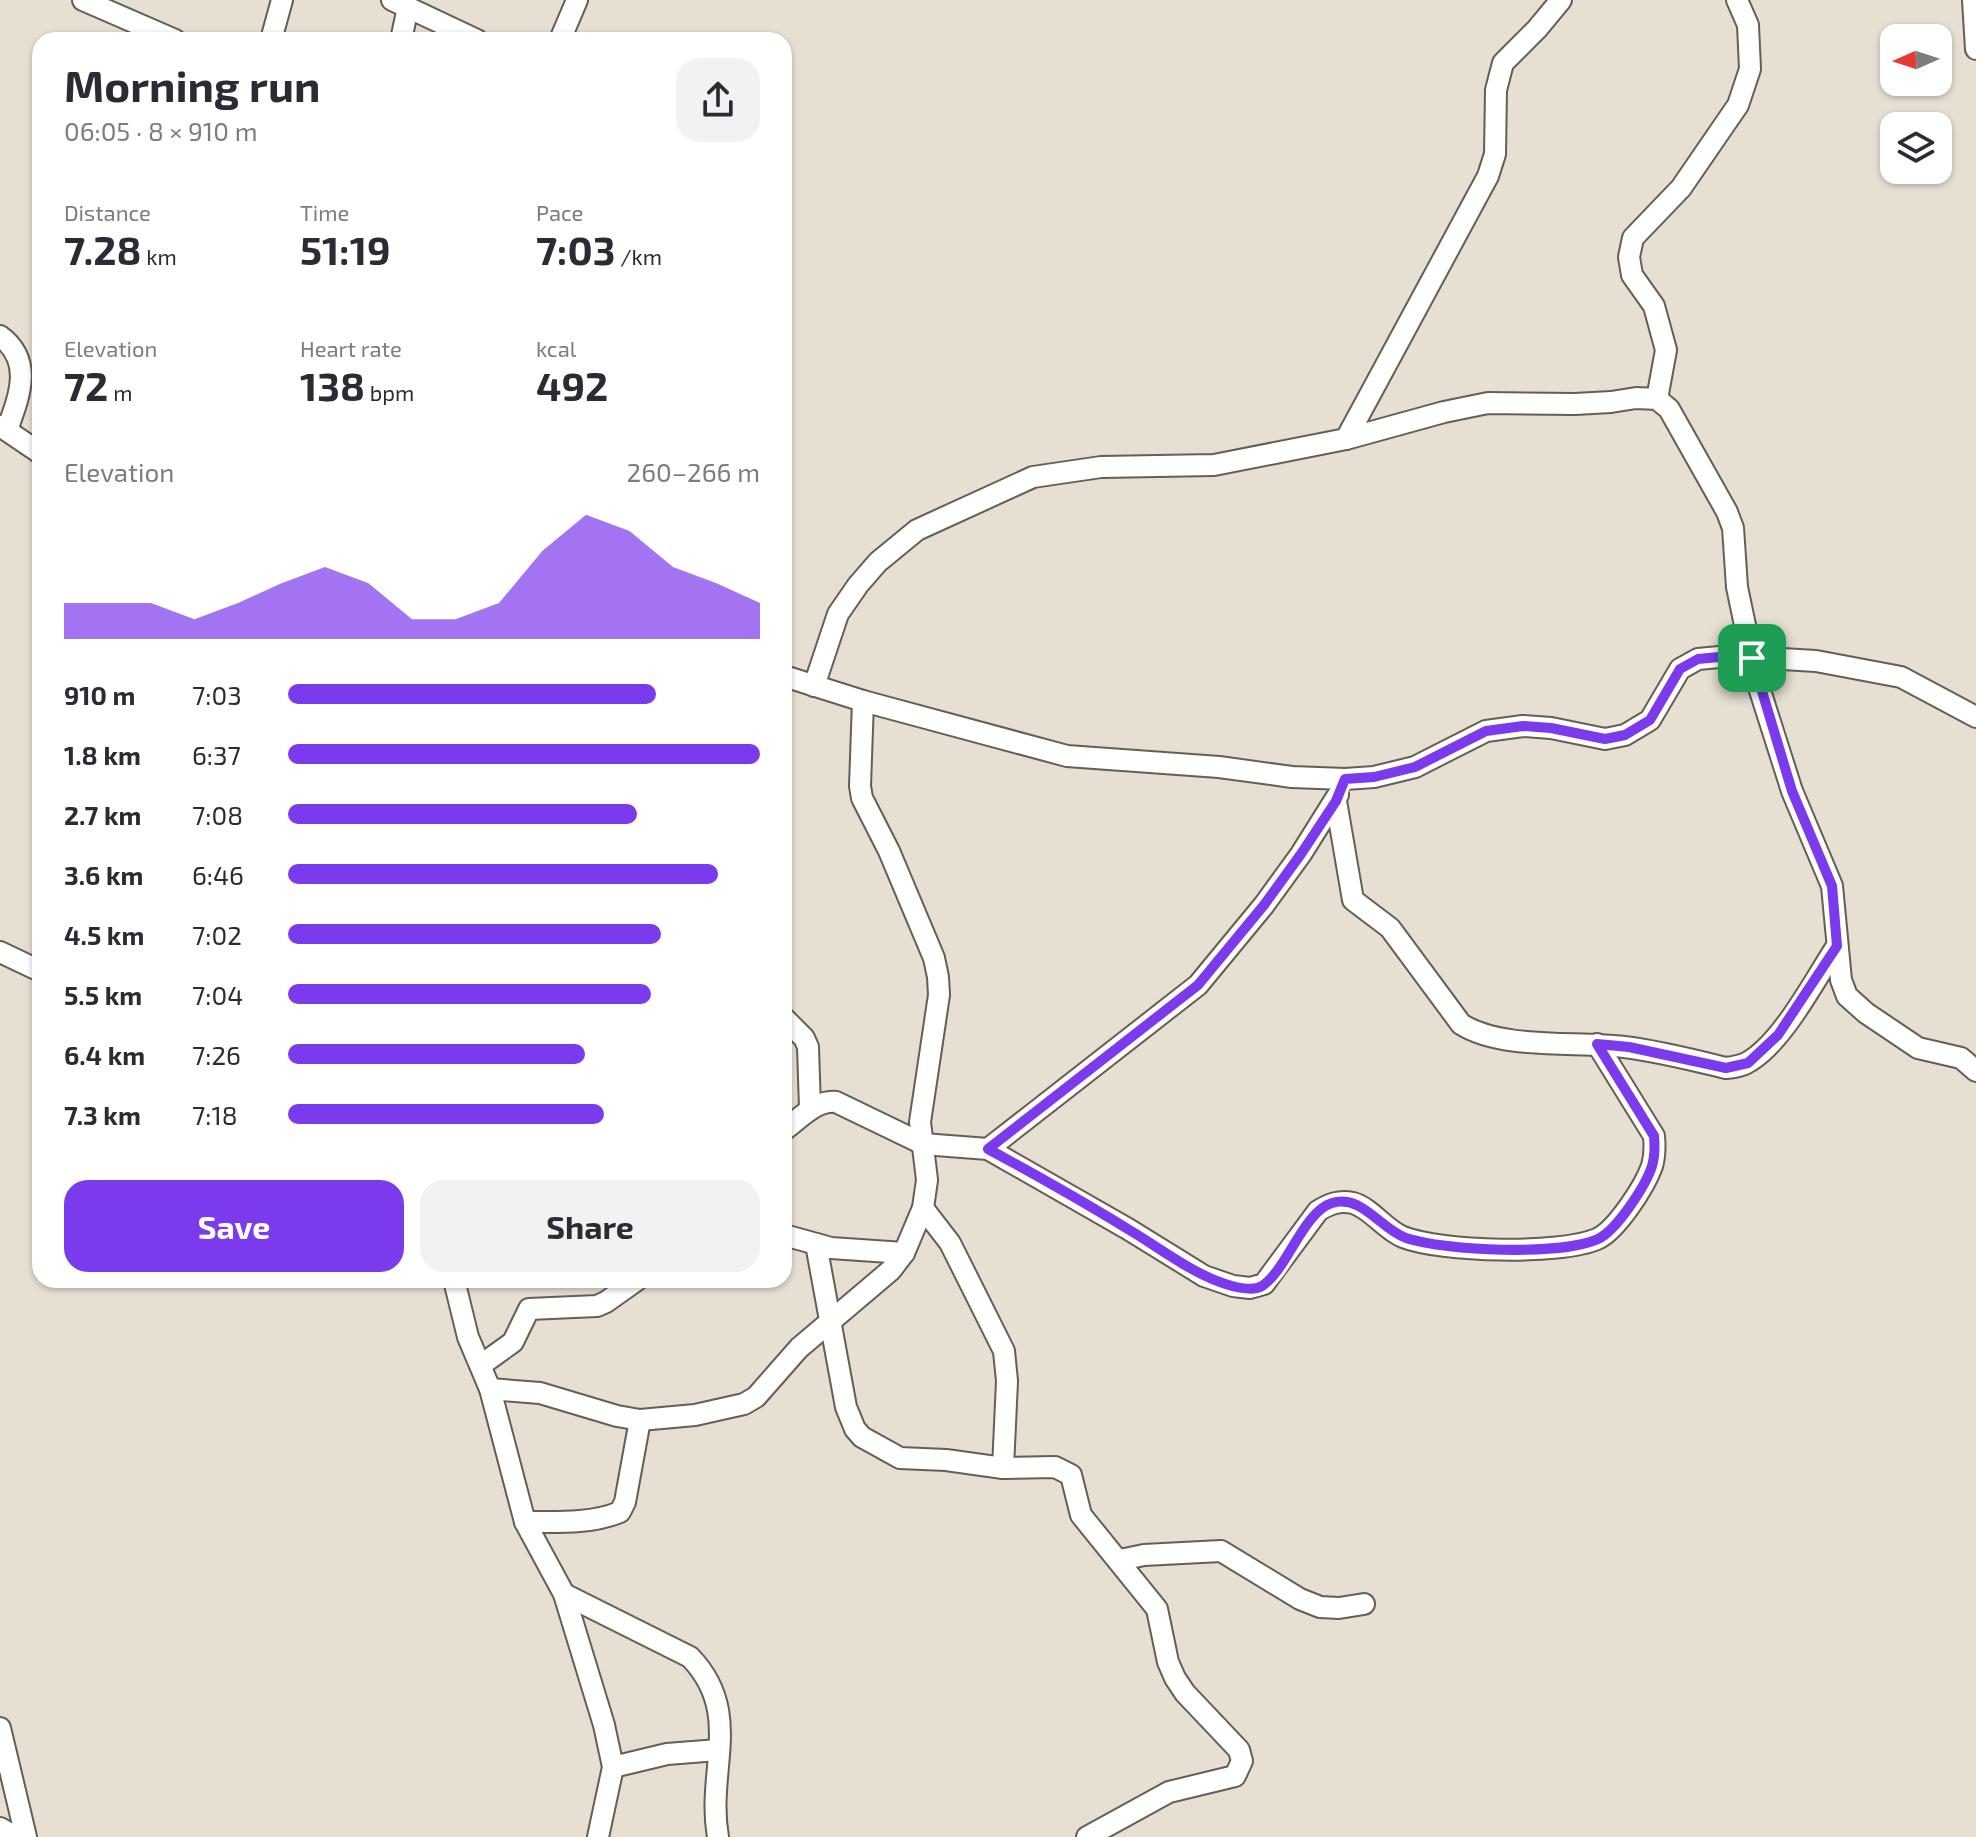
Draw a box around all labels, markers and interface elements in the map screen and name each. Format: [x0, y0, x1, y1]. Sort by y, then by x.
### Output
north arrow [1880, 24, 1952, 96]
map controls [1880, 24, 1952, 184]
text: Morning run [64, 58, 320, 111]
button: share [676, 58, 760, 142]
button: layers [1880, 112, 1952, 184]
text: 06:05 · 8 × 910 m [64, 115, 257, 146]
text: Distance [64, 199, 151, 225]
text: Time [300, 199, 349, 225]
text: Pace [536, 199, 583, 225]
text: 7.28 [64, 225, 141, 273]
text: 51:19 [300, 225, 391, 273]
text: 7:03 [536, 225, 615, 273]
text: km [141, 243, 177, 269]
text: /km [615, 243, 662, 269]
text: Elevation [64, 335, 157, 361]
text: Heart rate [300, 335, 402, 361]
text: kcal [536, 335, 576, 361]
text: 72 [64, 361, 108, 409]
text: 138 [300, 361, 365, 409]
text: 492 [536, 361, 608, 409]
text: m [108, 379, 133, 405]
text: bpm [365, 379, 414, 405]
text: Elevation [64, 456, 174, 487]
text: 260–266 m [627, 456, 760, 487]
pin [1718, 624, 1786, 692]
icon: arrive [1730, 636, 1774, 680]
text: 910 m [64, 679, 136, 710]
text: 7:03 [192, 679, 242, 710]
text: 1.8 km [64, 739, 141, 770]
text: 6:37 [192, 739, 241, 770]
text: 2.7 km [64, 799, 141, 830]
text: 7:08 [192, 799, 243, 830]
text: 3.6 km [64, 859, 143, 890]
text: 6:46 [192, 859, 244, 890]
text: 4.5 km [64, 919, 144, 950]
text: 7:02 [192, 919, 242, 950]
text: 5.5 km [64, 979, 142, 1010]
text: 7:04 [192, 979, 243, 1010]
text: 6.4 km [64, 1039, 145, 1070]
text: 7:26 [192, 1039, 241, 1070]
text: 7.3 km [64, 1099, 141, 1130]
text: 7:18 [192, 1099, 238, 1130]
button: Save [64, 1180, 404, 1272]
button: Share [420, 1180, 760, 1272]

